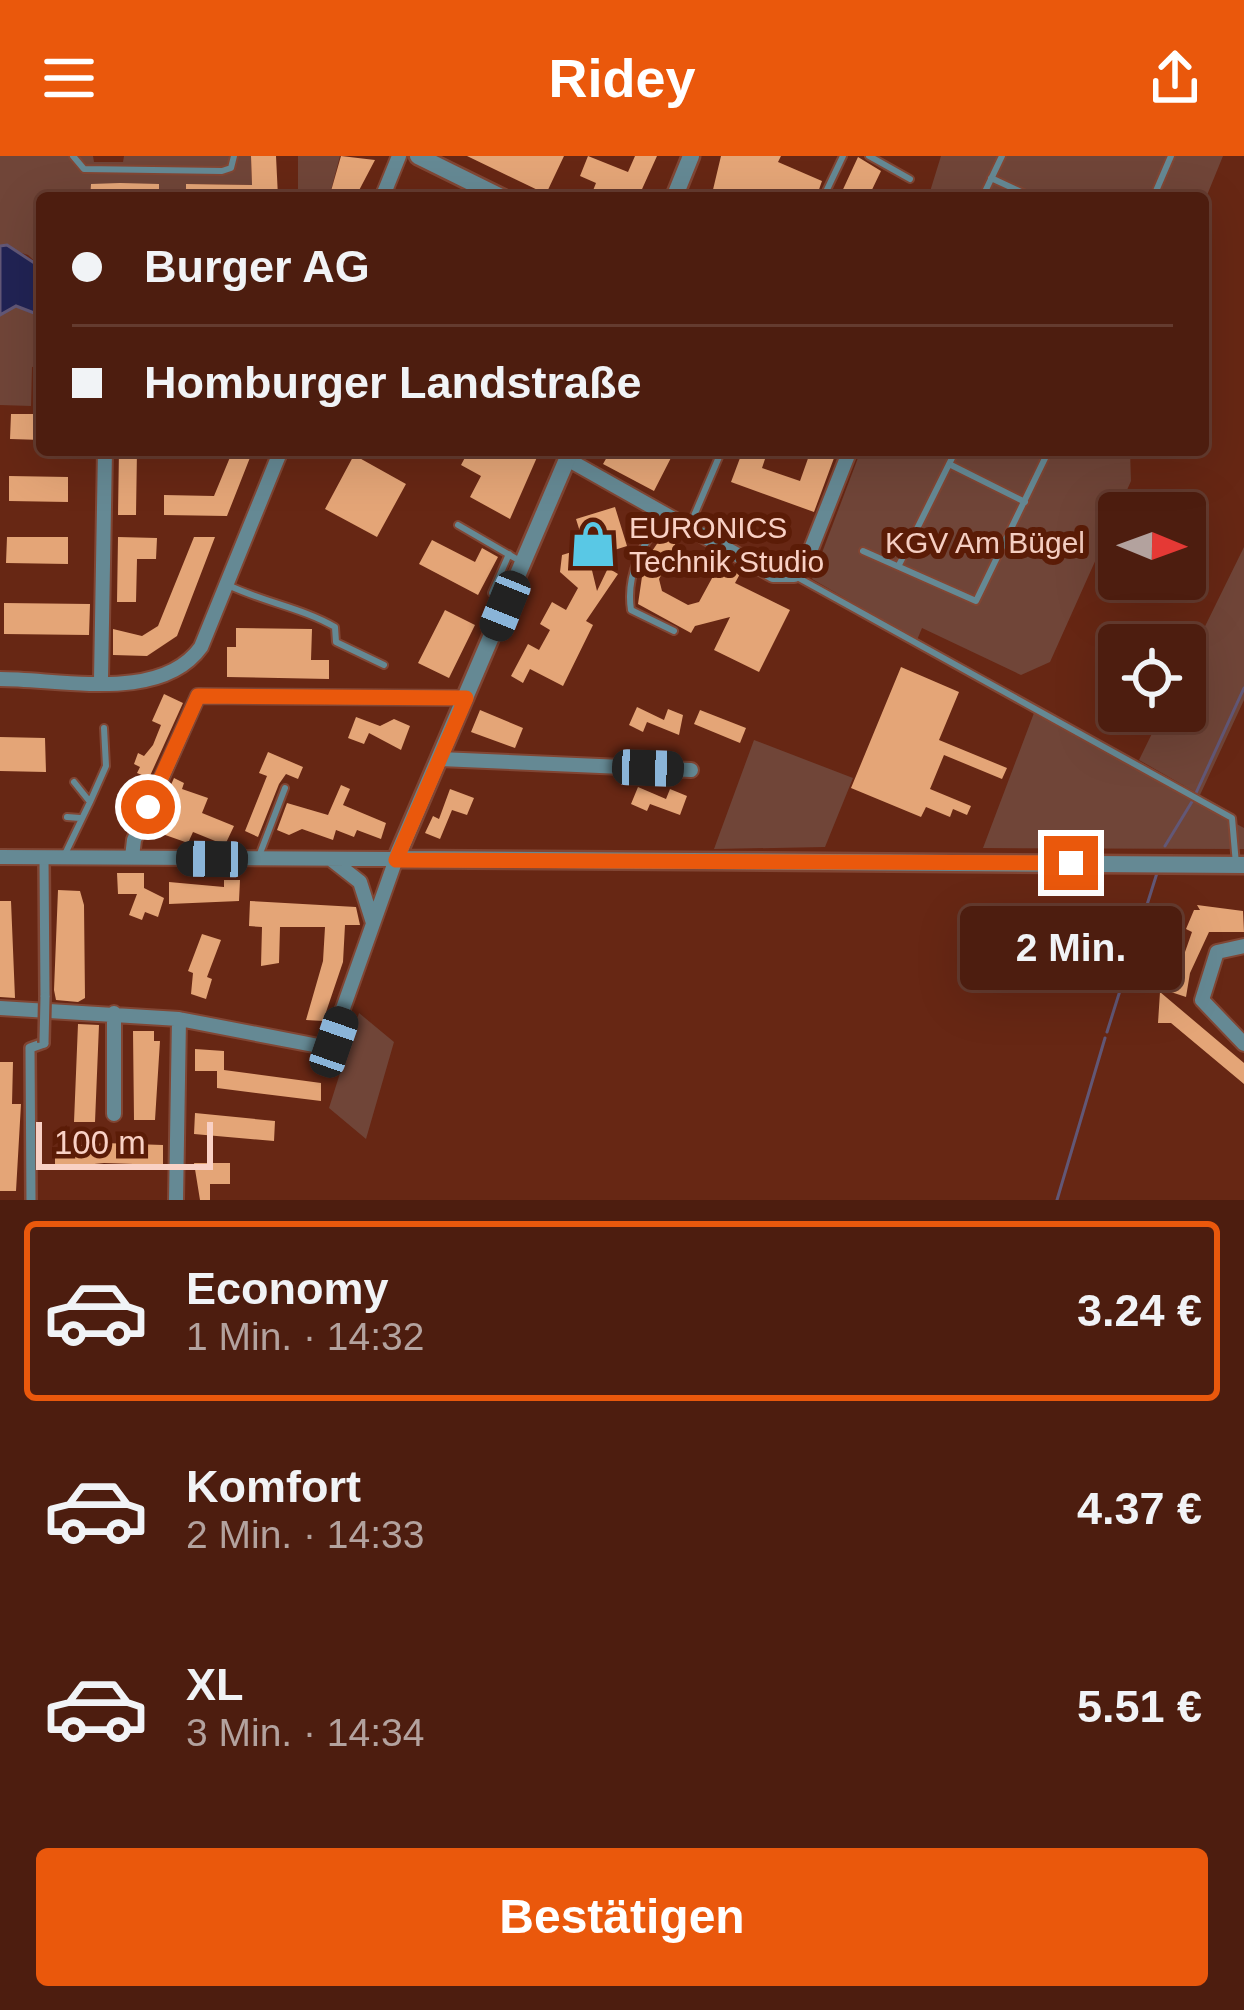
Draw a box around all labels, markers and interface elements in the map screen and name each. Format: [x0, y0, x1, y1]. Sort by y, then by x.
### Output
icon: menu [36, 45, 102, 111]
icon: share [1142, 45, 1208, 111]
text: Ridey [548, 48, 696, 108]
text: Burger AG [144, 241, 370, 292]
text: Homburger Landstraße [144, 357, 642, 408]
north arrow [1098, 492, 1206, 600]
map controls [1098, 492, 1206, 732]
place label: EURONICS Technik Studio [629, 511, 824, 578]
shop icon: EURONICS Technik Studio [568, 519, 618, 569]
park label: KGV Am Bügel [885, 526, 1085, 559]
car [475, 566, 535, 646]
button: locate [1098, 624, 1206, 732]
car [611, 749, 685, 787]
route start [121, 780, 175, 834]
route end [1044, 836, 1098, 890]
car [176, 840, 248, 878]
callout: 2 Min. [960, 905, 1182, 989]
text: 2 Min. [1016, 926, 1126, 969]
car [305, 1002, 363, 1082]
scale bar [36, 1116, 213, 1169]
text: 100 m [54, 1124, 146, 1161]
icon: car [42, 1257, 150, 1365]
text: Economy [186, 1263, 389, 1314]
text: 3.24 € [1077, 1285, 1202, 1336]
text: 1 Min. · 14:32 [186, 1315, 424, 1358]
icon: car [42, 1455, 150, 1563]
text: Komfort [186, 1461, 361, 1512]
text: 4.37 € [1077, 1483, 1202, 1534]
text: 2 Min. · 14:33 [186, 1513, 424, 1556]
icon: car [42, 1653, 150, 1761]
text: XL [186, 1659, 244, 1710]
text: 5.51 € [1077, 1681, 1202, 1732]
text: 3 Min. · 14:34 [186, 1711, 424, 1754]
button: Bestätigen [36, 1848, 1208, 1986]

